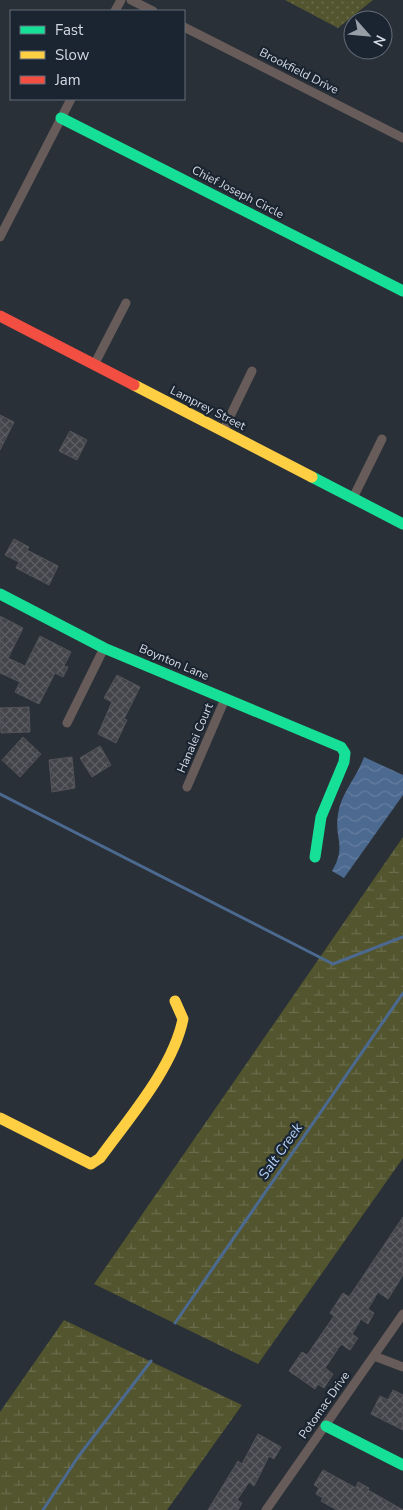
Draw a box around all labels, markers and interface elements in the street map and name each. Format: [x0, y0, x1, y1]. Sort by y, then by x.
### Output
legend [10, 10, 185, 100]
north arrow [343, 10, 393, 60]
text: Fast [55, 20, 84, 40]
text: N [368, 32, 390, 50]
street label: Brookfield Drive [257, 44, 341, 98]
text: Slow [55, 45, 90, 65]
text: Jam [54, 70, 81, 90]
street label: Chief Joseph Circle [189, 162, 287, 222]
street label: Lamprey Street [168, 382, 249, 434]
street label: Boynton Lane [137, 640, 211, 684]
street label: Hanalei Court [173, 700, 217, 775]
water label: Salt Creek [254, 1118, 307, 1183]
street label: Potomac Drive [295, 1368, 353, 1442]

